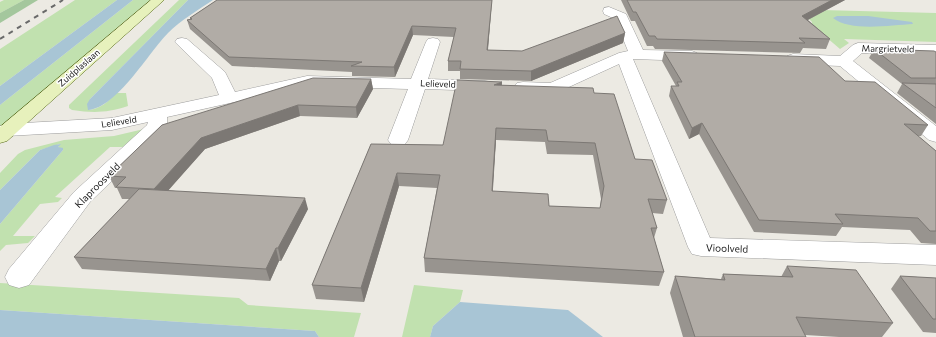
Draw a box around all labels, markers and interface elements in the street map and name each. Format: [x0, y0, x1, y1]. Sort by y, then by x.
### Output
street label: Margrietveld [862, 43, 914, 54]
street label: Zuidplaslaan [55, 46, 102, 89]
street label: Lelieveld [420, 77, 456, 90]
street label: Lelieveld [100, 113, 137, 130]
street label: Klaproosveld [72, 160, 122, 210]
street label: Vioolveld [706, 241, 749, 255]

